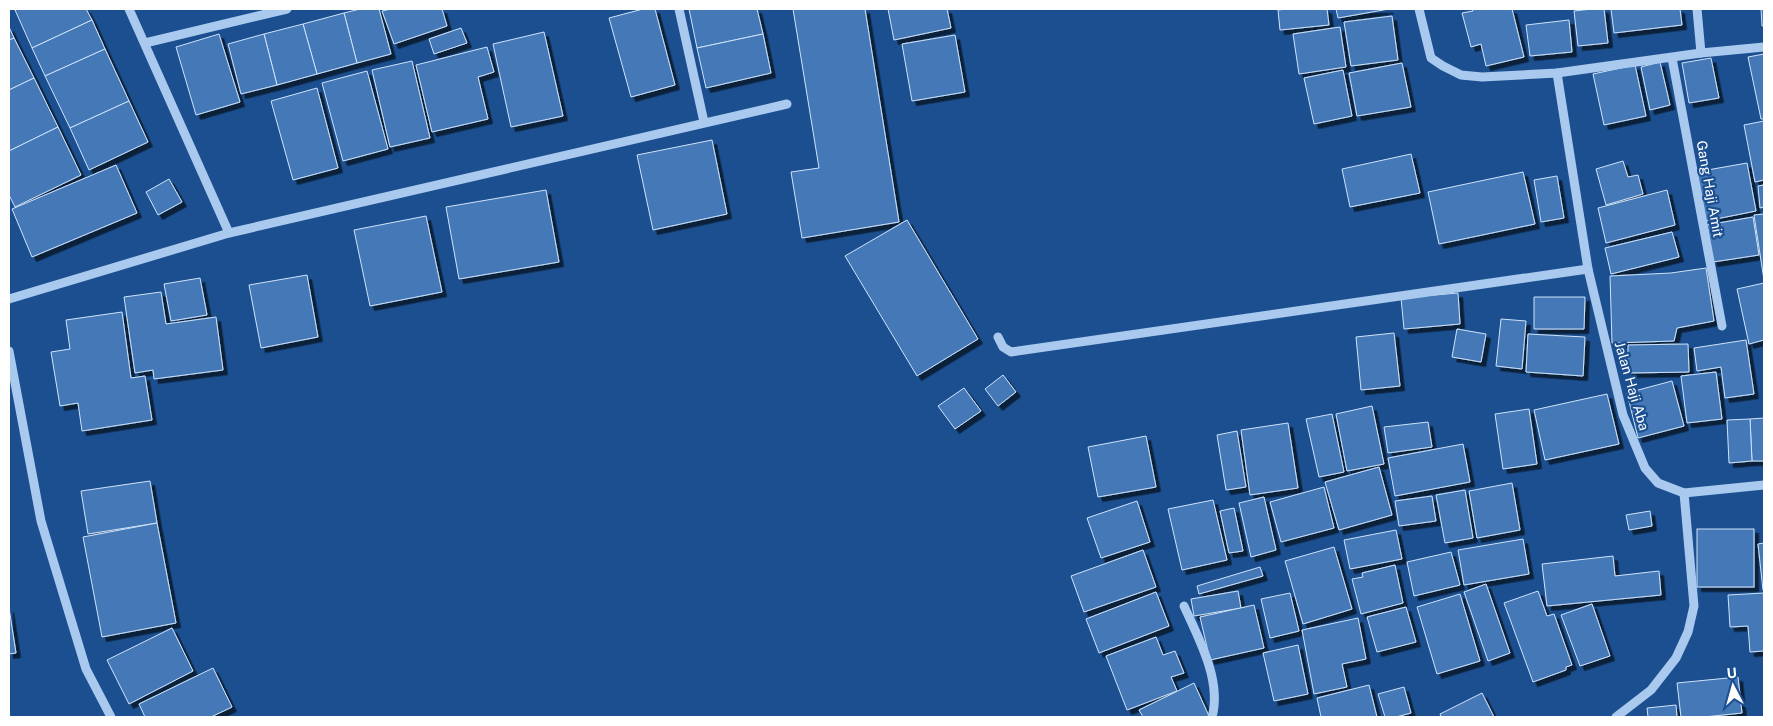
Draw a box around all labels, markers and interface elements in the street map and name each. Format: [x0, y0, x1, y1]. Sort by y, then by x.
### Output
street label: Gang Haji Amit [1694, 139, 1726, 239]
street label: Jalan Haji Aba [1612, 340, 1652, 432]
north arrow [1708, 661, 1758, 711]
text: U [1726, 665, 1738, 682]

